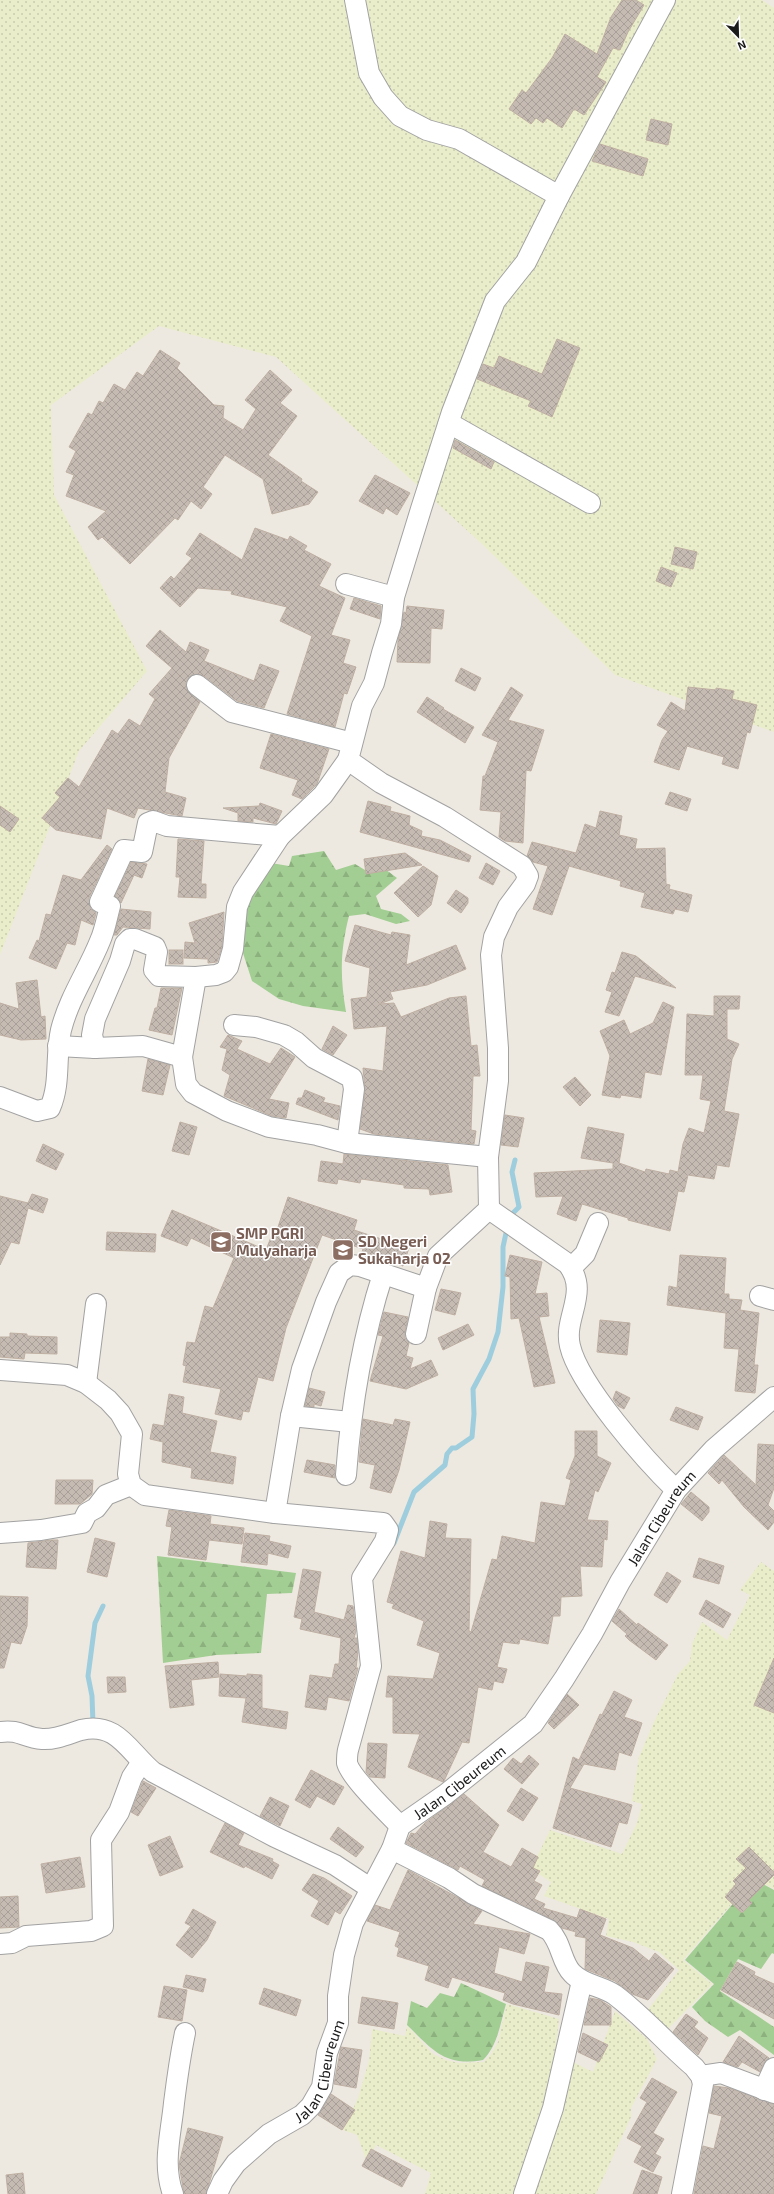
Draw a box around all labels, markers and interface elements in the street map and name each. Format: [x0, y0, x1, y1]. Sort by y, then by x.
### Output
north arrow [718, 16, 758, 56]
text: N [736, 38, 748, 53]
place label: SMP PGRI Mulyaharja [236, 1224, 317, 1260]
school or university icon: SMP PGRI Mulyaharja [208, 1229, 234, 1255]
place label: SD Negeri Sukaharja 02 [358, 1232, 451, 1267]
school or university icon: SD Negeri Sukaharja 02 [330, 1237, 356, 1263]
street label: Jalan Cibeureum [623, 1466, 699, 1569]
street label: Jalan Cibeureum [410, 1741, 509, 1823]
street label: Jalan Cibeureum [291, 2017, 348, 2126]

